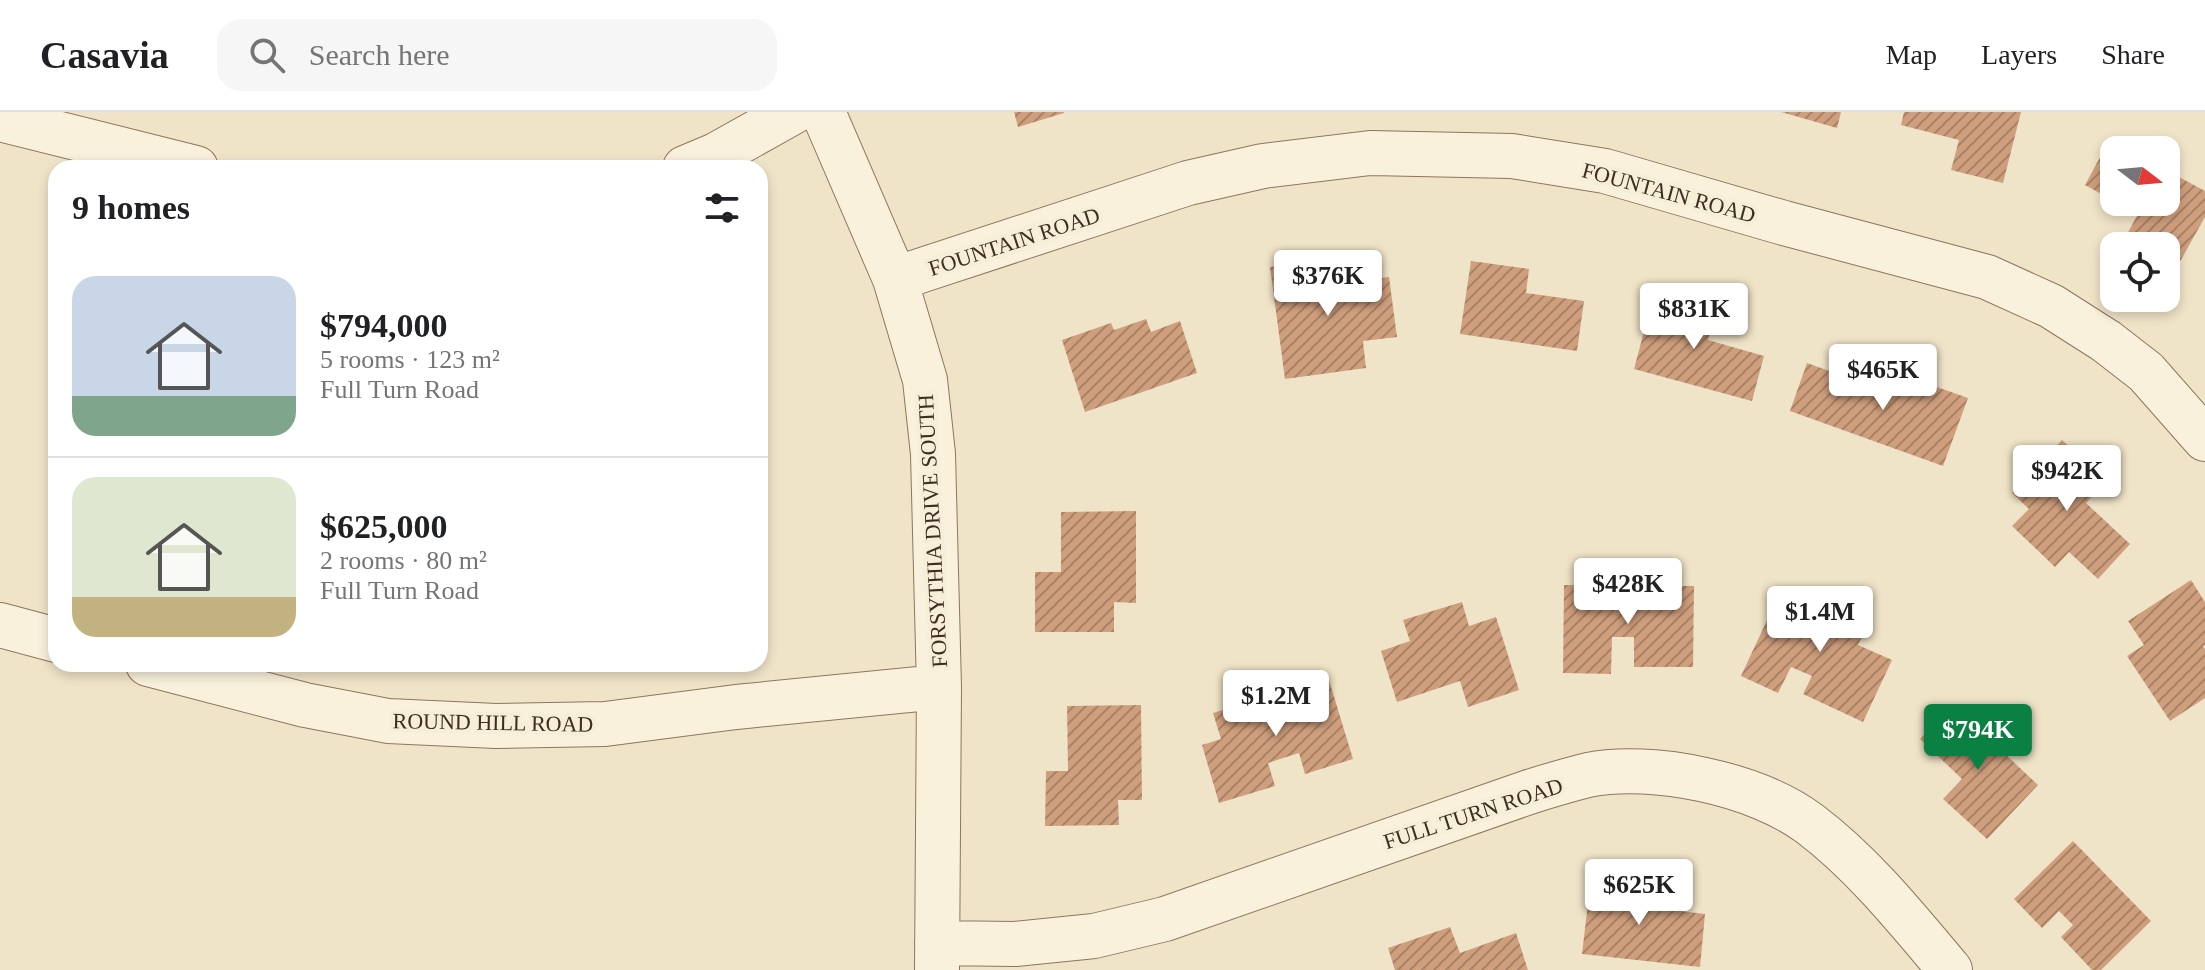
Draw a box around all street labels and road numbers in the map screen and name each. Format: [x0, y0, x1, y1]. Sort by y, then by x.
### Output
street label: FOUNTAIN ROAD [1579, 157, 1758, 228]
street label: FOUNTAIN ROAD [925, 202, 1103, 281]
street label: FORSYTHIA DRIVE SOUTH [913, 393, 952, 668]
street label: ROUND HILL ROAD [392, 708, 594, 737]
street label: FULL TURN ROAD [1380, 773, 1566, 854]

